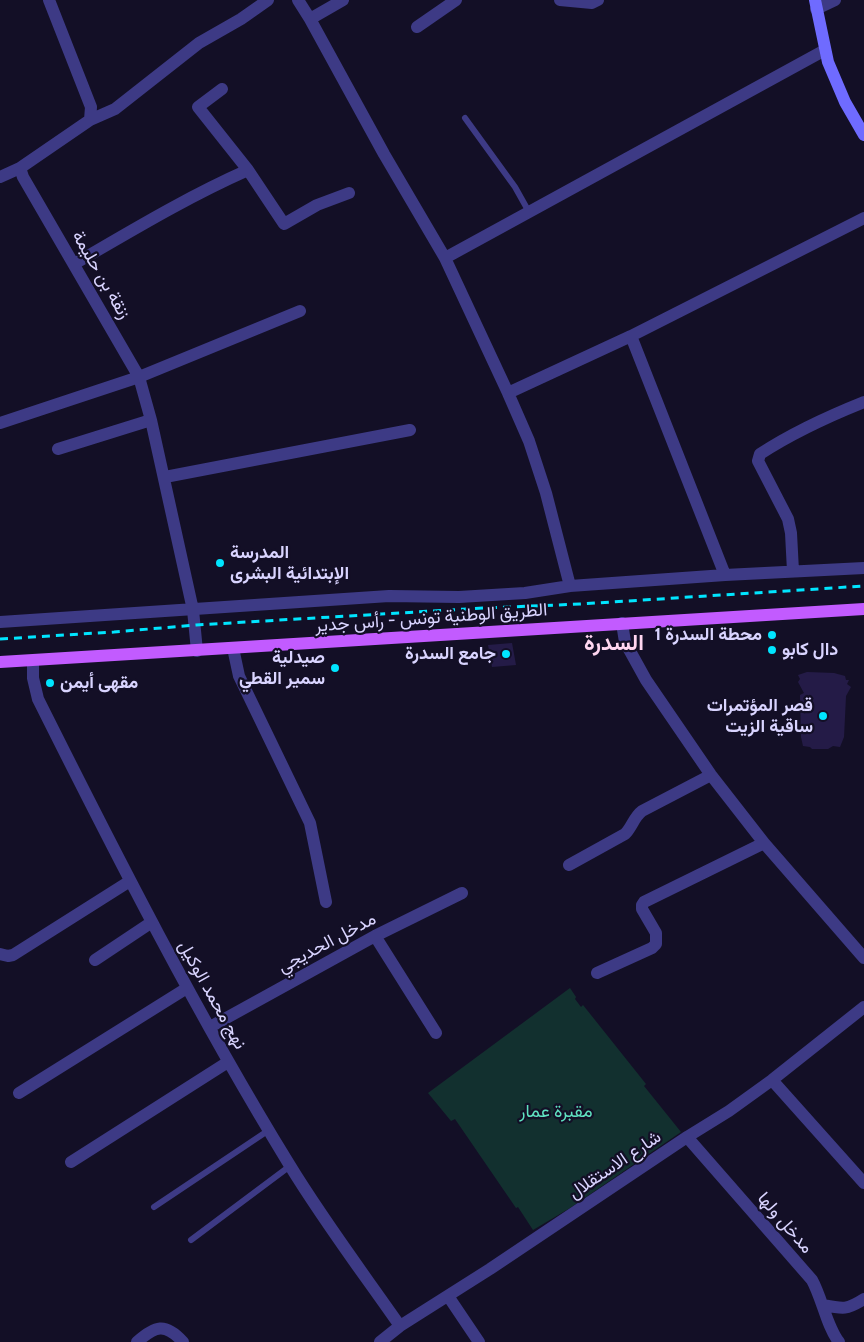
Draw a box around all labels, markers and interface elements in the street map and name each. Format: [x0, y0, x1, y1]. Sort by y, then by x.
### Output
street label: زنقة بن حليمة [67, 227, 135, 323]
place label: المدرسة الإبتدائية البشرى [230, 542, 349, 584]
marker: المدرسة الإبتدائية البشرى [214, 557, 226, 569]
street label: الطريق الوطنية تونس - رأس جدير [314, 599, 548, 637]
place label: محطة السدرة 1 [655, 624, 762, 646]
marker: محطة السدرة 1 [766, 629, 778, 641]
district label: السدرة [584, 631, 644, 657]
place label: دال كابو [782, 639, 838, 661]
place label: جامع السدرة [405, 643, 496, 665]
marker: دال كابو [766, 644, 778, 656]
place label: صيدلية سمير القطي [239, 647, 325, 690]
marker: جامع السدرة [500, 648, 512, 660]
marker: صيدلية سمير القطي [329, 662, 341, 674]
place label: مقهى أيمن [60, 672, 138, 694]
marker: مقهى أيمن [44, 677, 56, 689]
place label: قصر المؤتمرات ساقية الزيت [707, 695, 813, 738]
marker: قصر المؤتمرات ساقية الزيت [817, 710, 829, 722]
street label: مدخل الحديجي [274, 908, 380, 978]
street label: نهج محمد الوكيل [173, 937, 251, 1053]
park label: مقبرة عمار [519, 1101, 593, 1123]
street label: شارع الاستقلال [565, 1126, 665, 1204]
street label: مدخل ولها [753, 1188, 817, 1258]

